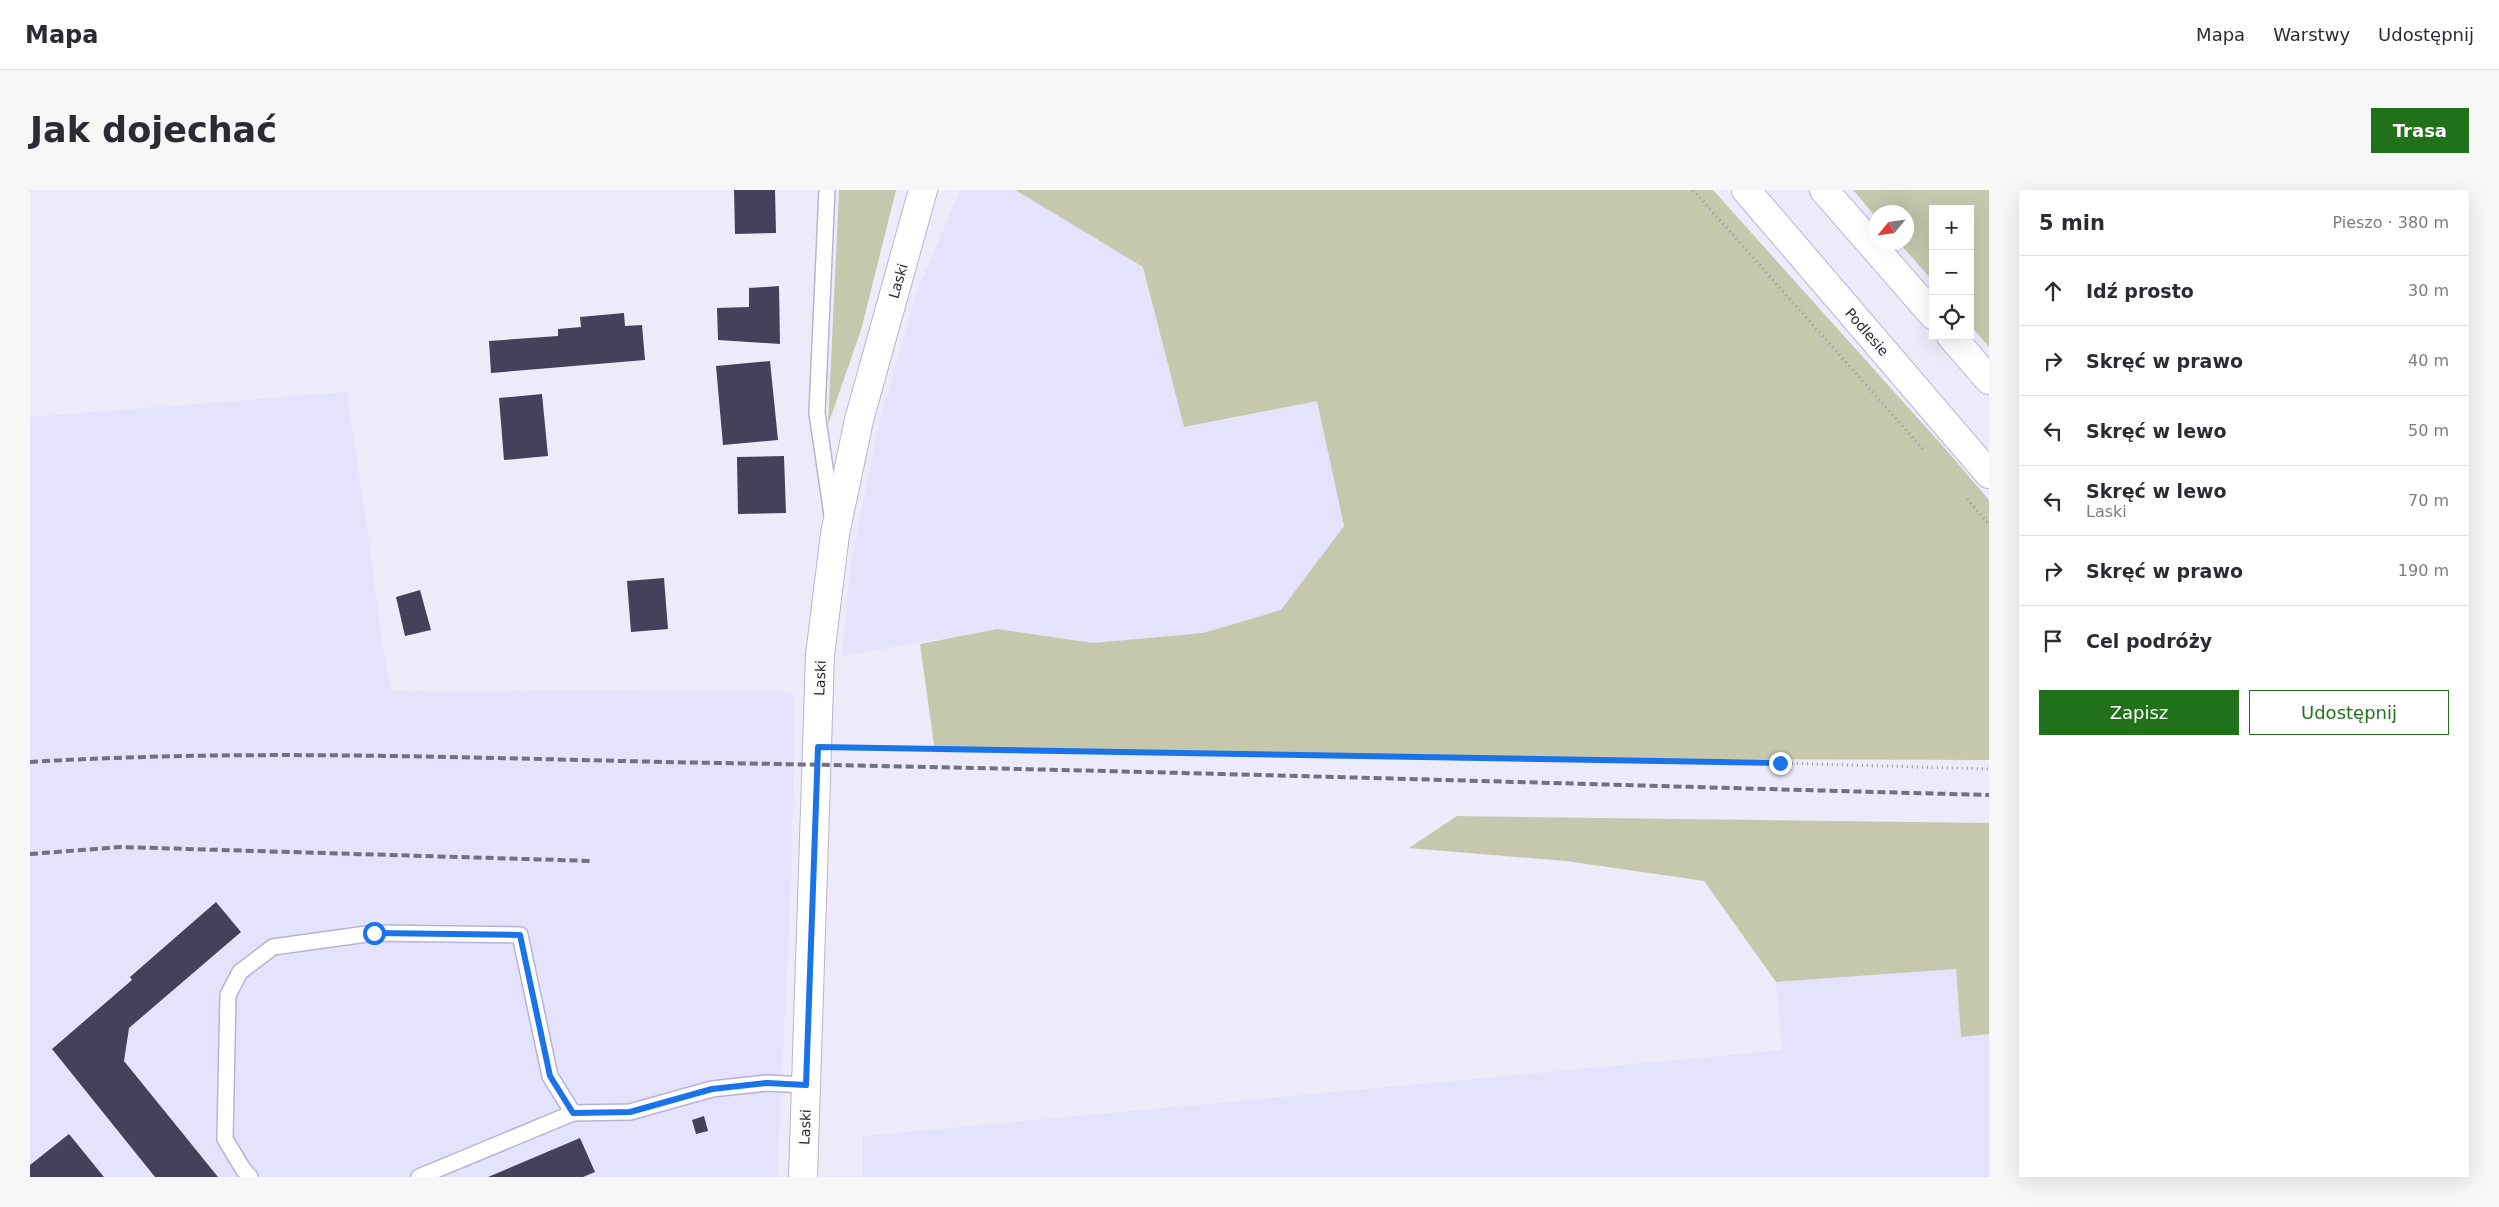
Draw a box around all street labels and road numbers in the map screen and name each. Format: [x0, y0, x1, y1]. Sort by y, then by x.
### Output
street label: Laski [885, 262, 911, 300]
street label: Podlesie [1842, 305, 1892, 359]
street label: Laski [811, 660, 829, 696]
street label: Laski [796, 1109, 814, 1145]

